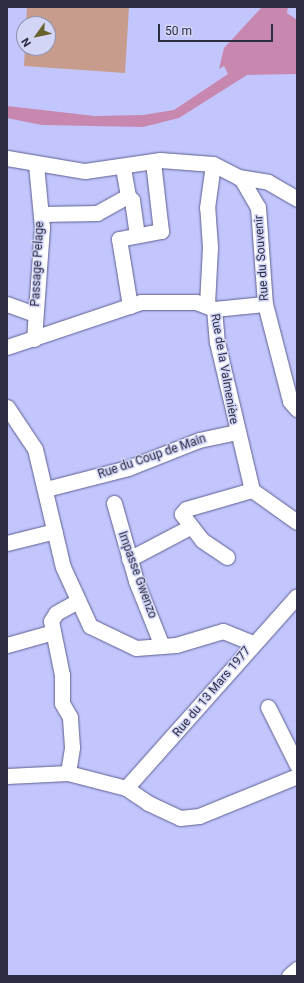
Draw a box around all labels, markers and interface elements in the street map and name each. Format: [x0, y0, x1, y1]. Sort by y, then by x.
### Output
north arrow [16, 16, 56, 56]
scale bar [160, 16, 275, 42]
text: 50 m [165, 24, 192, 38]
text: N [19, 35, 34, 49]
street label: Rue du Souvenir [252, 215, 272, 301]
street label: Passage Pelage [29, 221, 47, 307]
street label: Rue de la Valmenière [207, 313, 241, 425]
street label: Rue du Coup de Main [96, 432, 208, 482]
street label: Impasse Gwenzo [115, 529, 159, 621]
street label: Rue du 13 Mars 1977 [170, 644, 254, 740]

